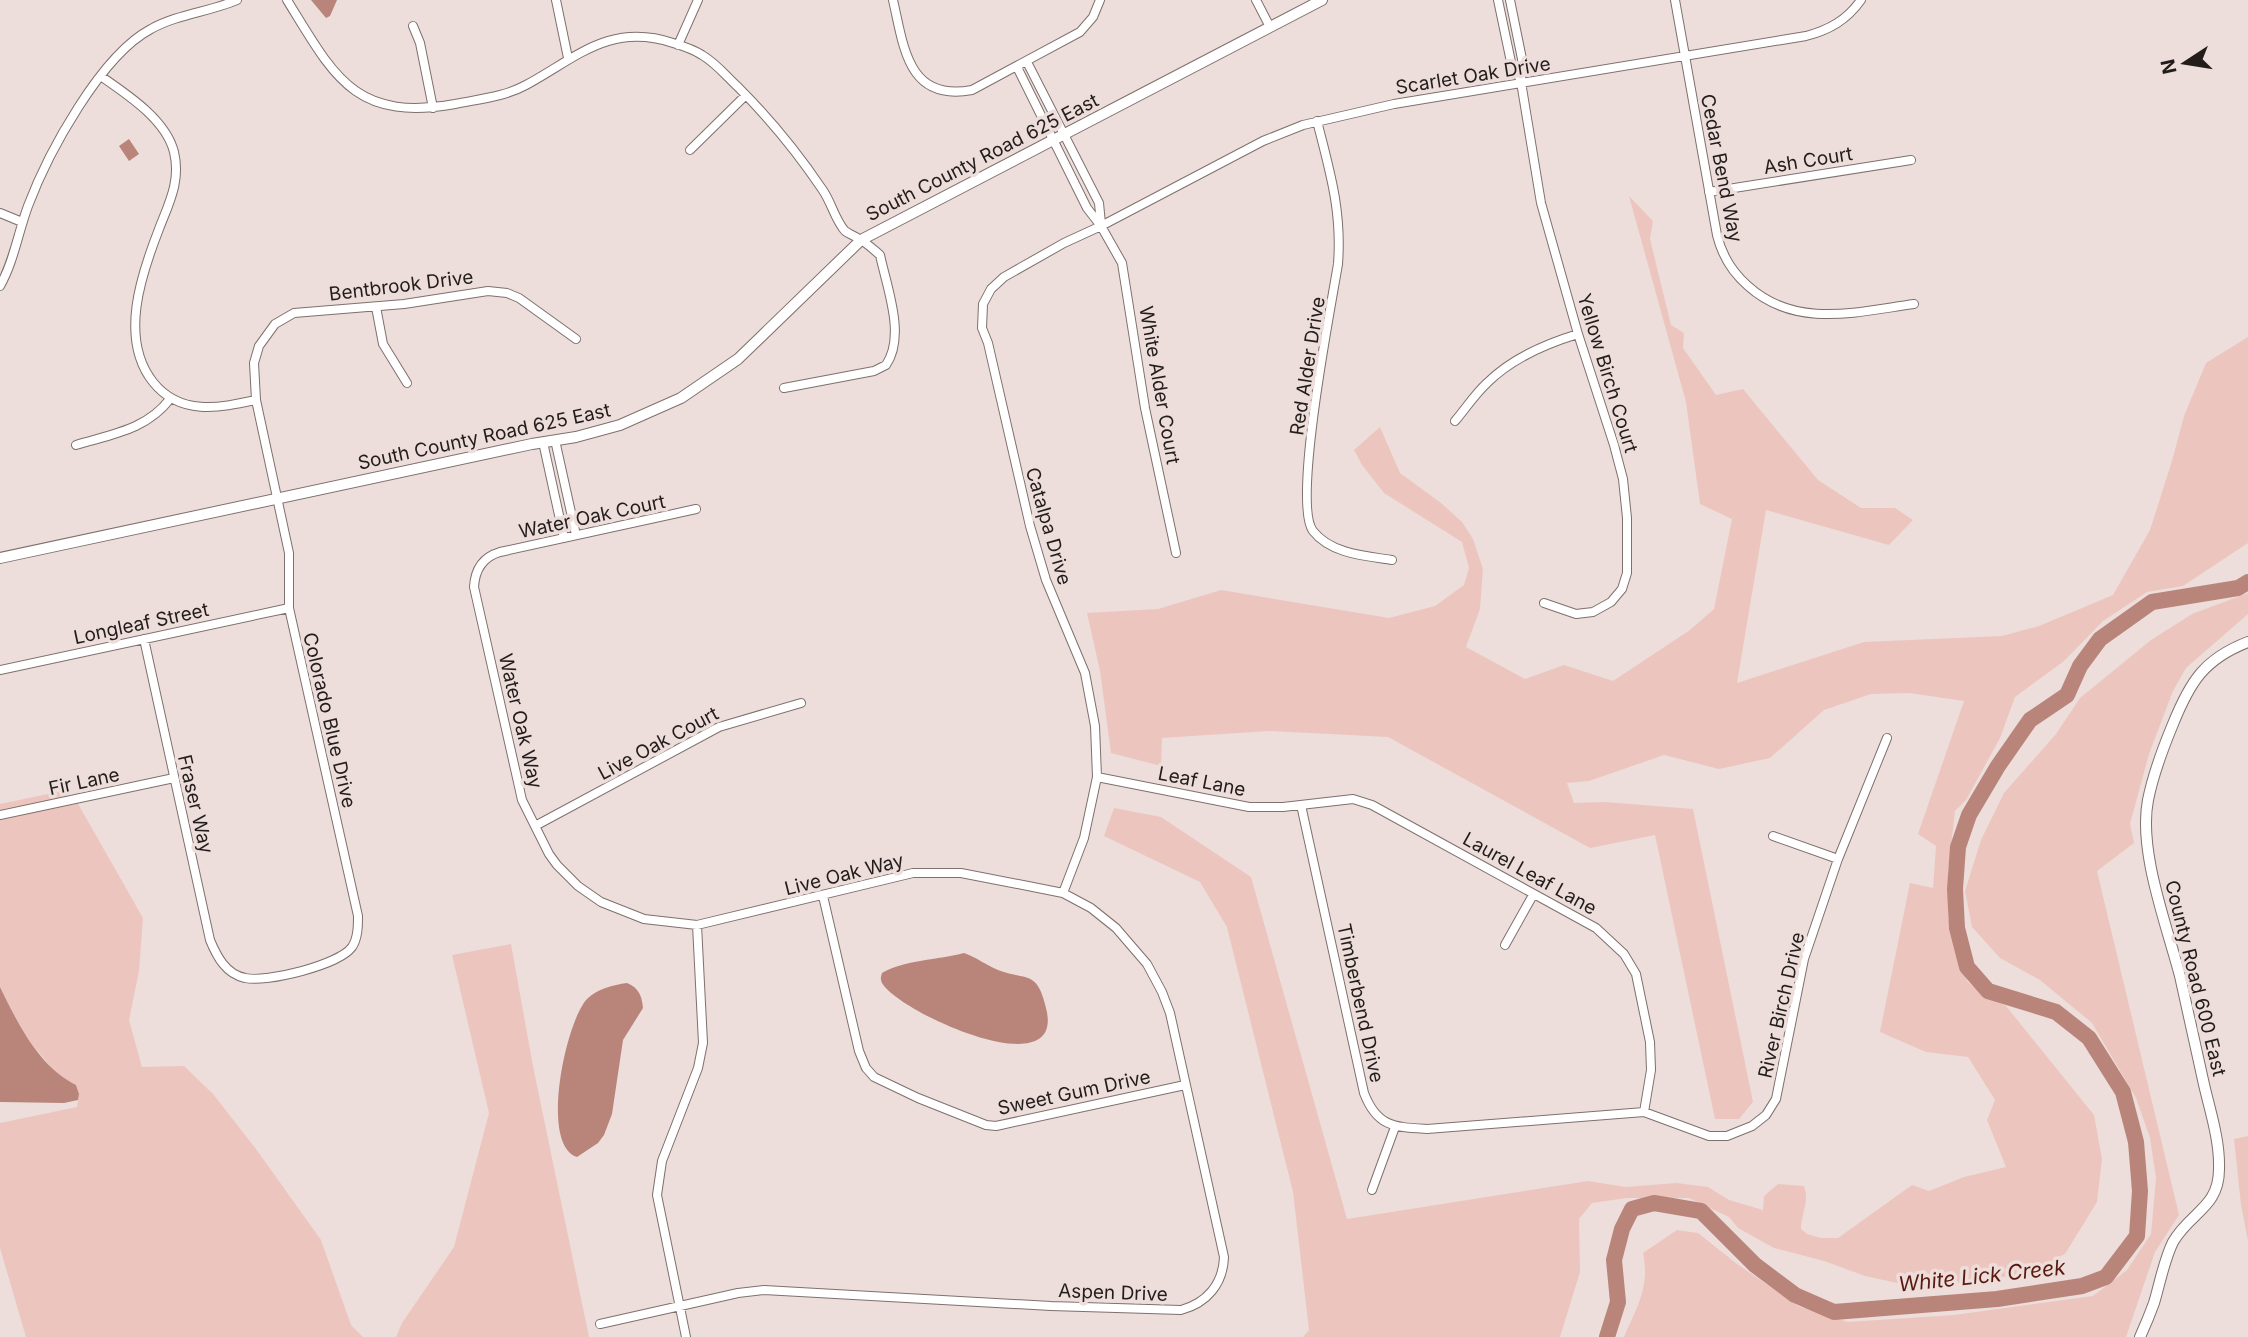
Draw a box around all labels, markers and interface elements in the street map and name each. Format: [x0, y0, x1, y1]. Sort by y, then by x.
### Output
north arrow [2150, 28, 2220, 98]
street label: Scarlet Oak Drive [1394, 52, 1552, 99]
text: N [2156, 57, 2182, 76]
street label: South County Road 625 East [862, 89, 1102, 226]
street label: Cedar Bend Way [1696, 92, 1747, 244]
street label: Ash Court [1762, 142, 1854, 179]
street label: Bentbrook Drive [328, 265, 474, 306]
street label: Yellow Birch Court [1572, 291, 1643, 455]
street label: Red Alder Drive [1285, 295, 1330, 437]
street label: White Alder Court [1134, 304, 1185, 466]
street label: South County Road 625 East [356, 398, 613, 475]
street label: Catalpa Drive [1021, 465, 1076, 588]
street label: Water Oak Court [517, 490, 667, 543]
street label: Longleaf Street [71, 598, 211, 649]
street label: Colorado Blue Drive [298, 630, 361, 810]
street label: Water Oak Way [494, 651, 547, 791]
street label: Live Oak Court [594, 702, 722, 785]
street label: Fraser Way [173, 752, 218, 856]
street label: Leaf Lane [1156, 762, 1248, 801]
street label: Fir Lane [46, 763, 122, 800]
street label: Laurel Leaf Lane [1459, 827, 1601, 920]
street label: Live Oak Way [782, 849, 906, 900]
street label: County Road 600 East [2160, 878, 2231, 1078]
street label: Timberbend Drive [1332, 922, 1389, 1085]
street label: River Birch Drive [1754, 930, 1809, 1080]
street label: Sweet Gum Drive [996, 1065, 1153, 1120]
water label: White Lick Creek [1897, 1254, 2067, 1297]
street label: Aspen Drive [1058, 1279, 1168, 1306]

